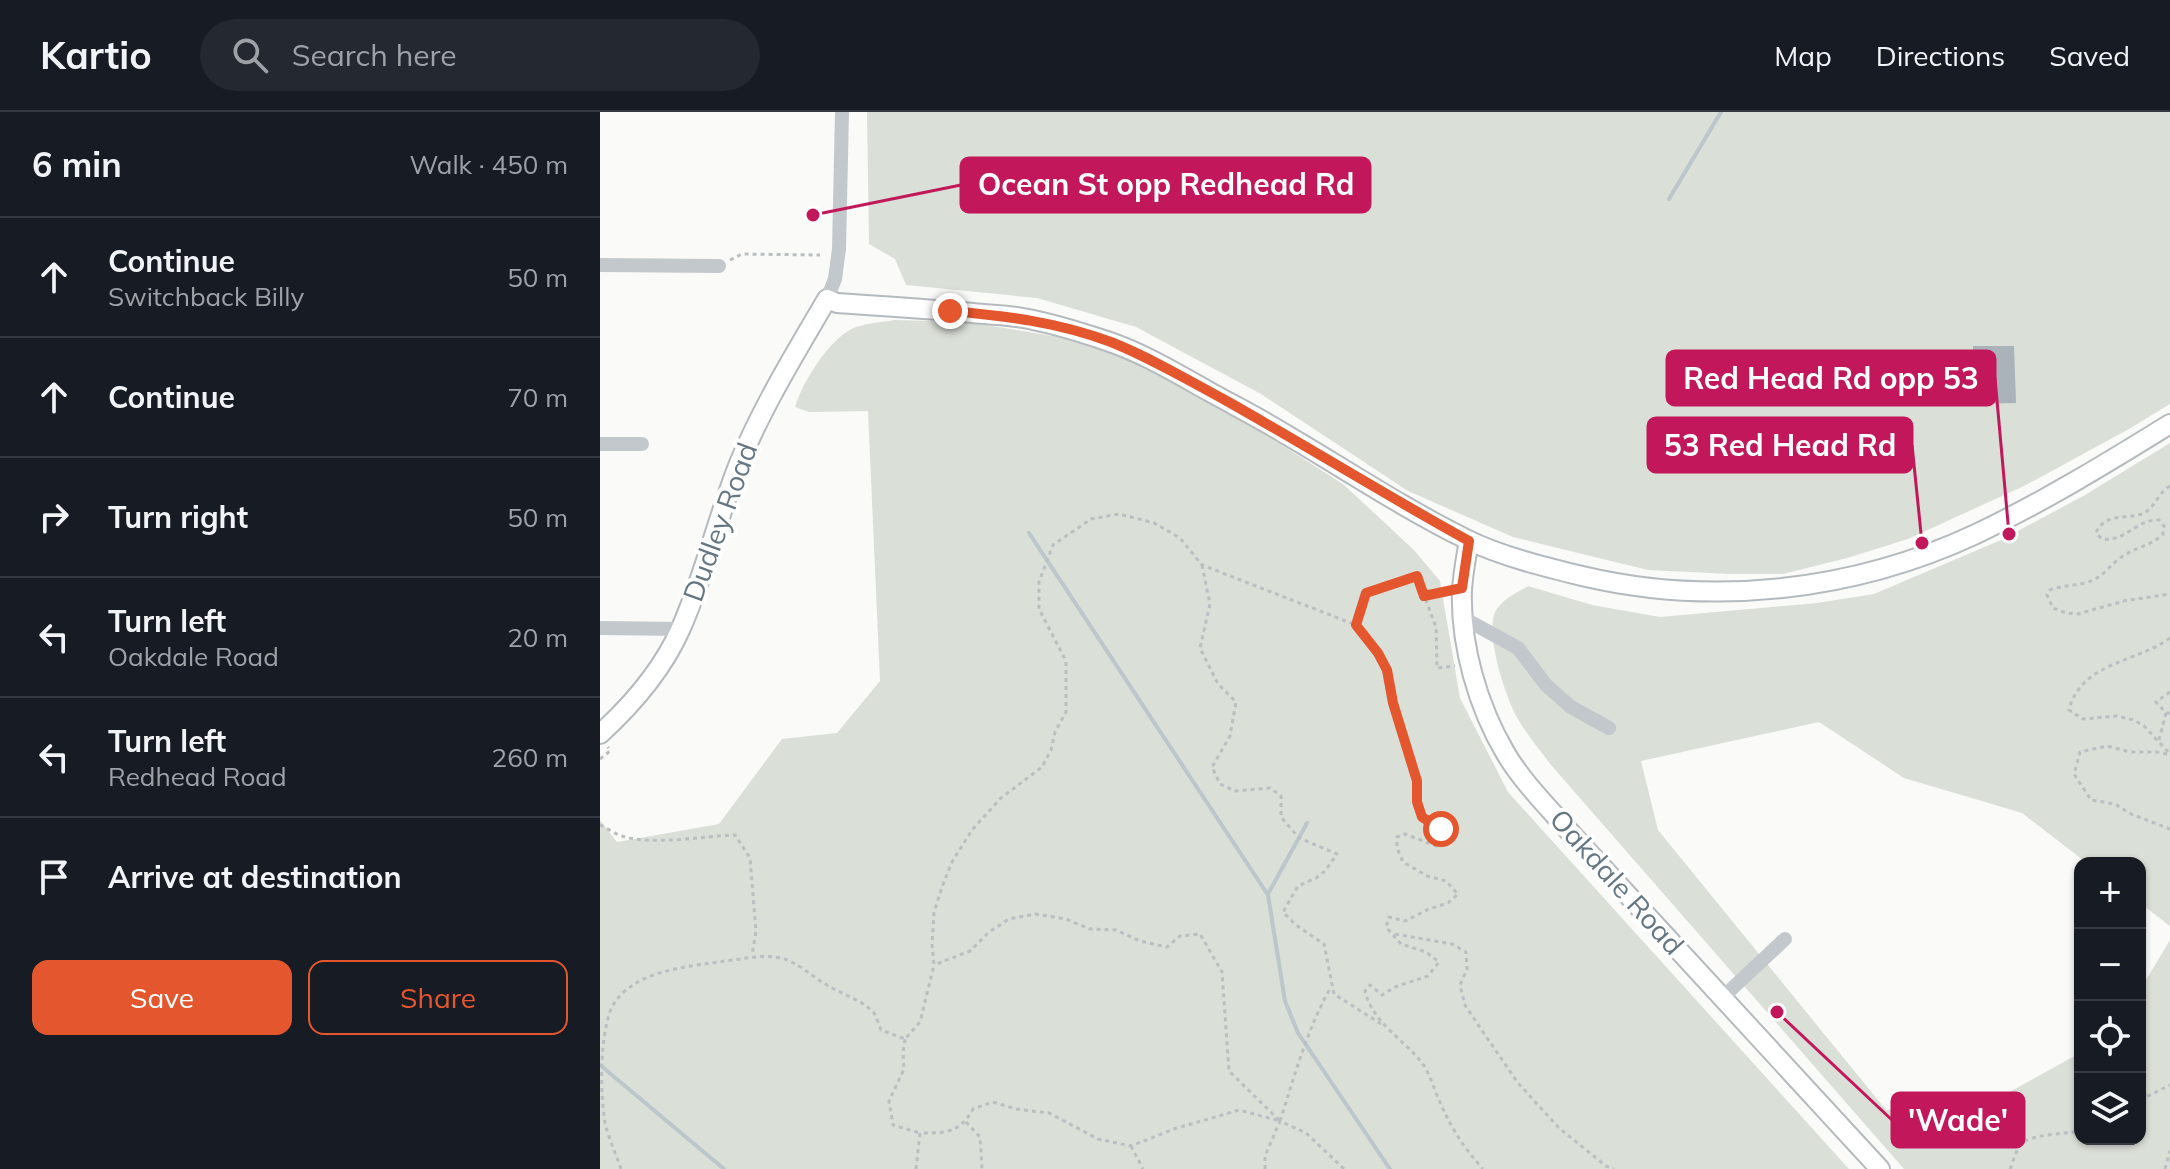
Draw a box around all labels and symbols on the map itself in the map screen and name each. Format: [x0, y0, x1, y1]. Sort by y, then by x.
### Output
callout: Ocean St opp Redhead Rd [961, 158, 1370, 212]
text: Ocean St opp Redhead Rd [978, 165, 1354, 203]
route end [932, 293, 968, 329]
callout: Red Head Rd opp 53 [1667, 351, 1995, 405]
text: Red Head Rd opp 53 [1683, 359, 1979, 397]
callout: 53 Red Head Rd [1648, 418, 1912, 472]
text: 53 Red Head Rd [1664, 426, 1896, 464]
street label: Dudley Road [675, 438, 764, 606]
street label: Oakdale Road [1543, 802, 1692, 962]
route start [1423, 811, 1459, 847]
callout: 'Wade' [1892, 1093, 2024, 1147]
text: 'Wade' [1908, 1101, 2008, 1139]

